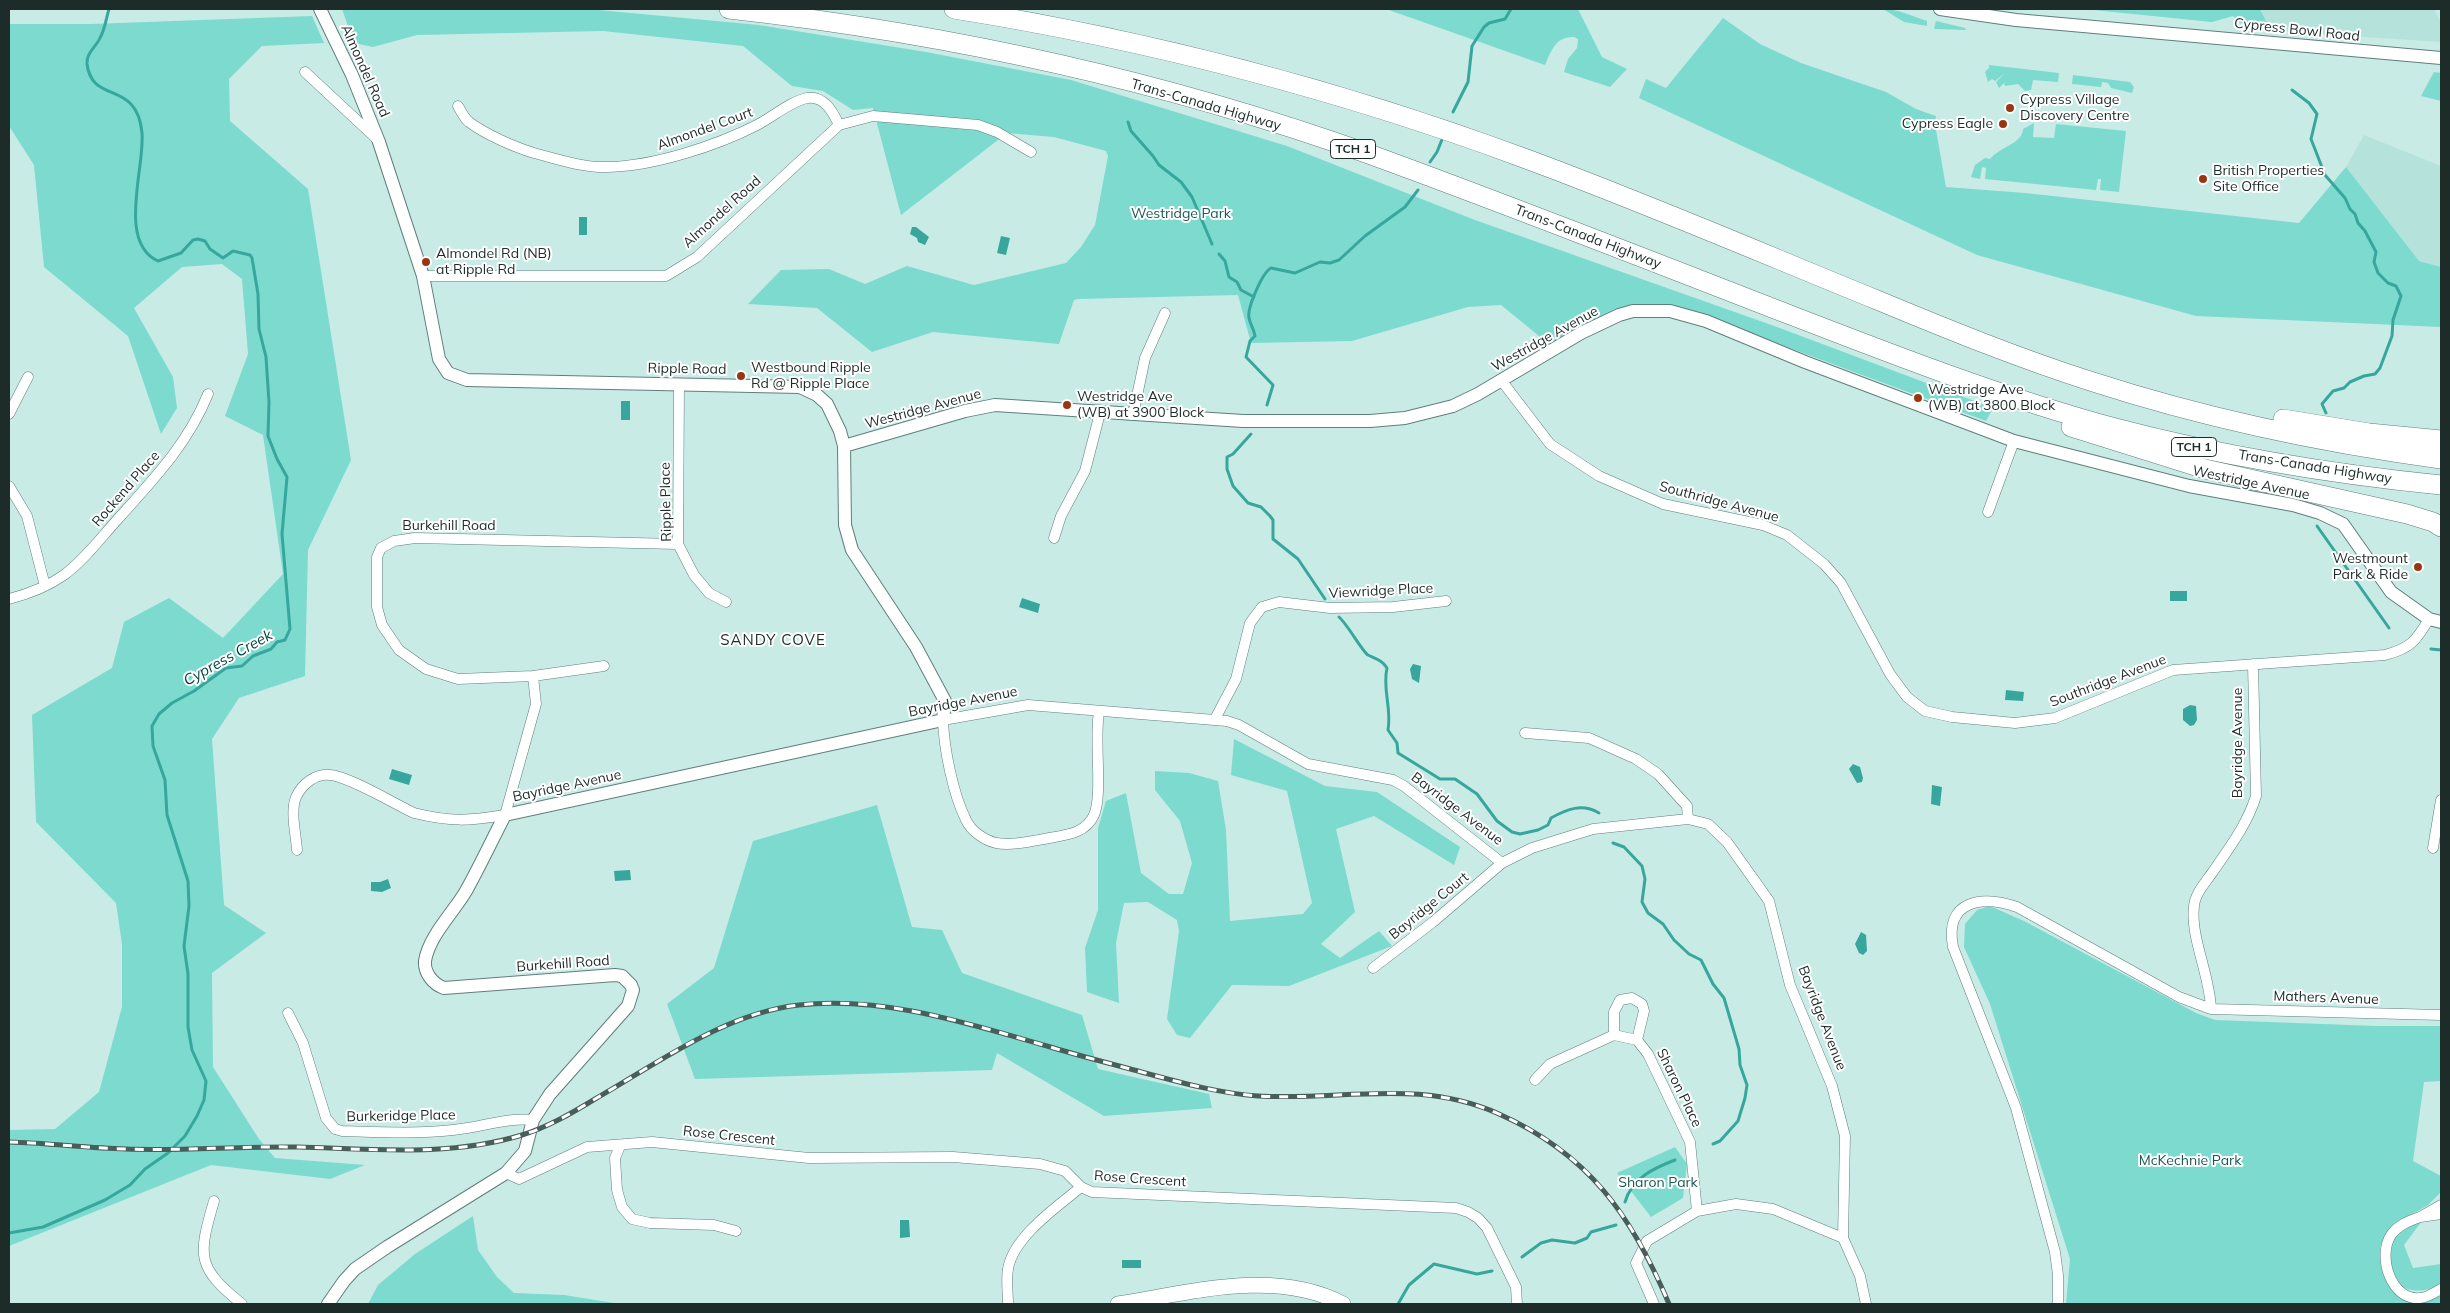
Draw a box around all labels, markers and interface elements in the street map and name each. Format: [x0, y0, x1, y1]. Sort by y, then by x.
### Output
street label: Cypress Bowl Road [2233, 15, 2361, 45]
street label: Almondel Road [337, 22, 393, 120]
street label: Trans-Canada Highway [1129, 76, 1283, 134]
place label: Cypress Village Discovery Centre [2020, 92, 2129, 124]
marker: Cypress Village Discovery Centre [2004, 102, 2016, 114]
street label: Almondel Court [655, 104, 755, 154]
place label: Cypress Eagle [1902, 116, 1993, 132]
marker: Cypress Eagle [1997, 118, 2009, 130]
road number: TCH 1 [1330, 140, 1376, 158]
place label: British Properties Site Office [2213, 163, 2324, 196]
street label: Almondel Road [679, 172, 765, 252]
marker: British Properties Site Office [2197, 173, 2209, 185]
street label: Trans-Canada Highway [1513, 201, 1663, 273]
park label: Westridge Park [1131, 206, 1231, 222]
place label: Almondel Rd (NB) at Ripple Rd [436, 246, 552, 278]
marker: Almondel Rd (NB) at Ripple Rd [420, 256, 432, 268]
street label: Westridge Avenue [1489, 303, 1601, 375]
street label: Ripple Road [647, 360, 727, 378]
place label: Westbound Ripple Rd @ Ripple Place [751, 360, 871, 392]
marker: Westbound Ripple Rd @ Ripple Place [735, 370, 747, 382]
place label: Westridge Ave (WB) at 3800 Block [1928, 382, 2055, 414]
street label: Westridge Avenue [863, 385, 983, 433]
place label: Westridge Ave (WB) at 3900 Block [1077, 389, 1204, 422]
marker: Westridge Ave (WB) at 3800 Block [1912, 392, 1924, 404]
marker: Westridge Ave (WB) at 3900 Block [1061, 399, 1073, 411]
road number: TCH 1 [2172, 438, 2216, 457]
street label: Trans-Canada Highway [2237, 447, 2393, 487]
street label: Rockend Place [89, 448, 163, 530]
street label: Ripple Place [657, 462, 675, 542]
street label: Westridge Avenue [2191, 462, 2311, 504]
street label: Southridge Avenue [1657, 478, 1781, 526]
street label: Burkehill Road [402, 518, 496, 534]
place label: Westmount Park & Ride [2332, 551, 2408, 584]
marker: Westmount Park & Ride [2412, 561, 2424, 573]
street label: Viewridge Place [1328, 580, 1434, 602]
water label: Cypress Creek [180, 626, 276, 690]
district label: SANDY COVE [719, 631, 827, 649]
street label: Southridge Avenue [2047, 651, 2169, 711]
street label: Bayridge Avenue [907, 683, 1019, 721]
street label: Bayridge Avenue [2230, 688, 2246, 798]
street label: Bayridge Avenue [511, 766, 623, 806]
street label: Bayridge Avenue [1408, 769, 1506, 849]
street label: Bayridge Court [1386, 869, 1472, 943]
street label: Burkehill Road [516, 952, 610, 976]
street label: Bayridge Avenue [1794, 963, 1850, 1073]
street label: Mathers Avenue [2273, 988, 2379, 1008]
street label: Sharon Place [1653, 1046, 1705, 1130]
street label: Burkeridge Place [346, 1107, 456, 1125]
street label: Rose Crescent [682, 1123, 776, 1149]
park label: McKechnie Park [2139, 1153, 2241, 1169]
street label: Rose Crescent [1093, 1167, 1187, 1191]
park label: Sharon Park [1618, 1175, 1698, 1191]

